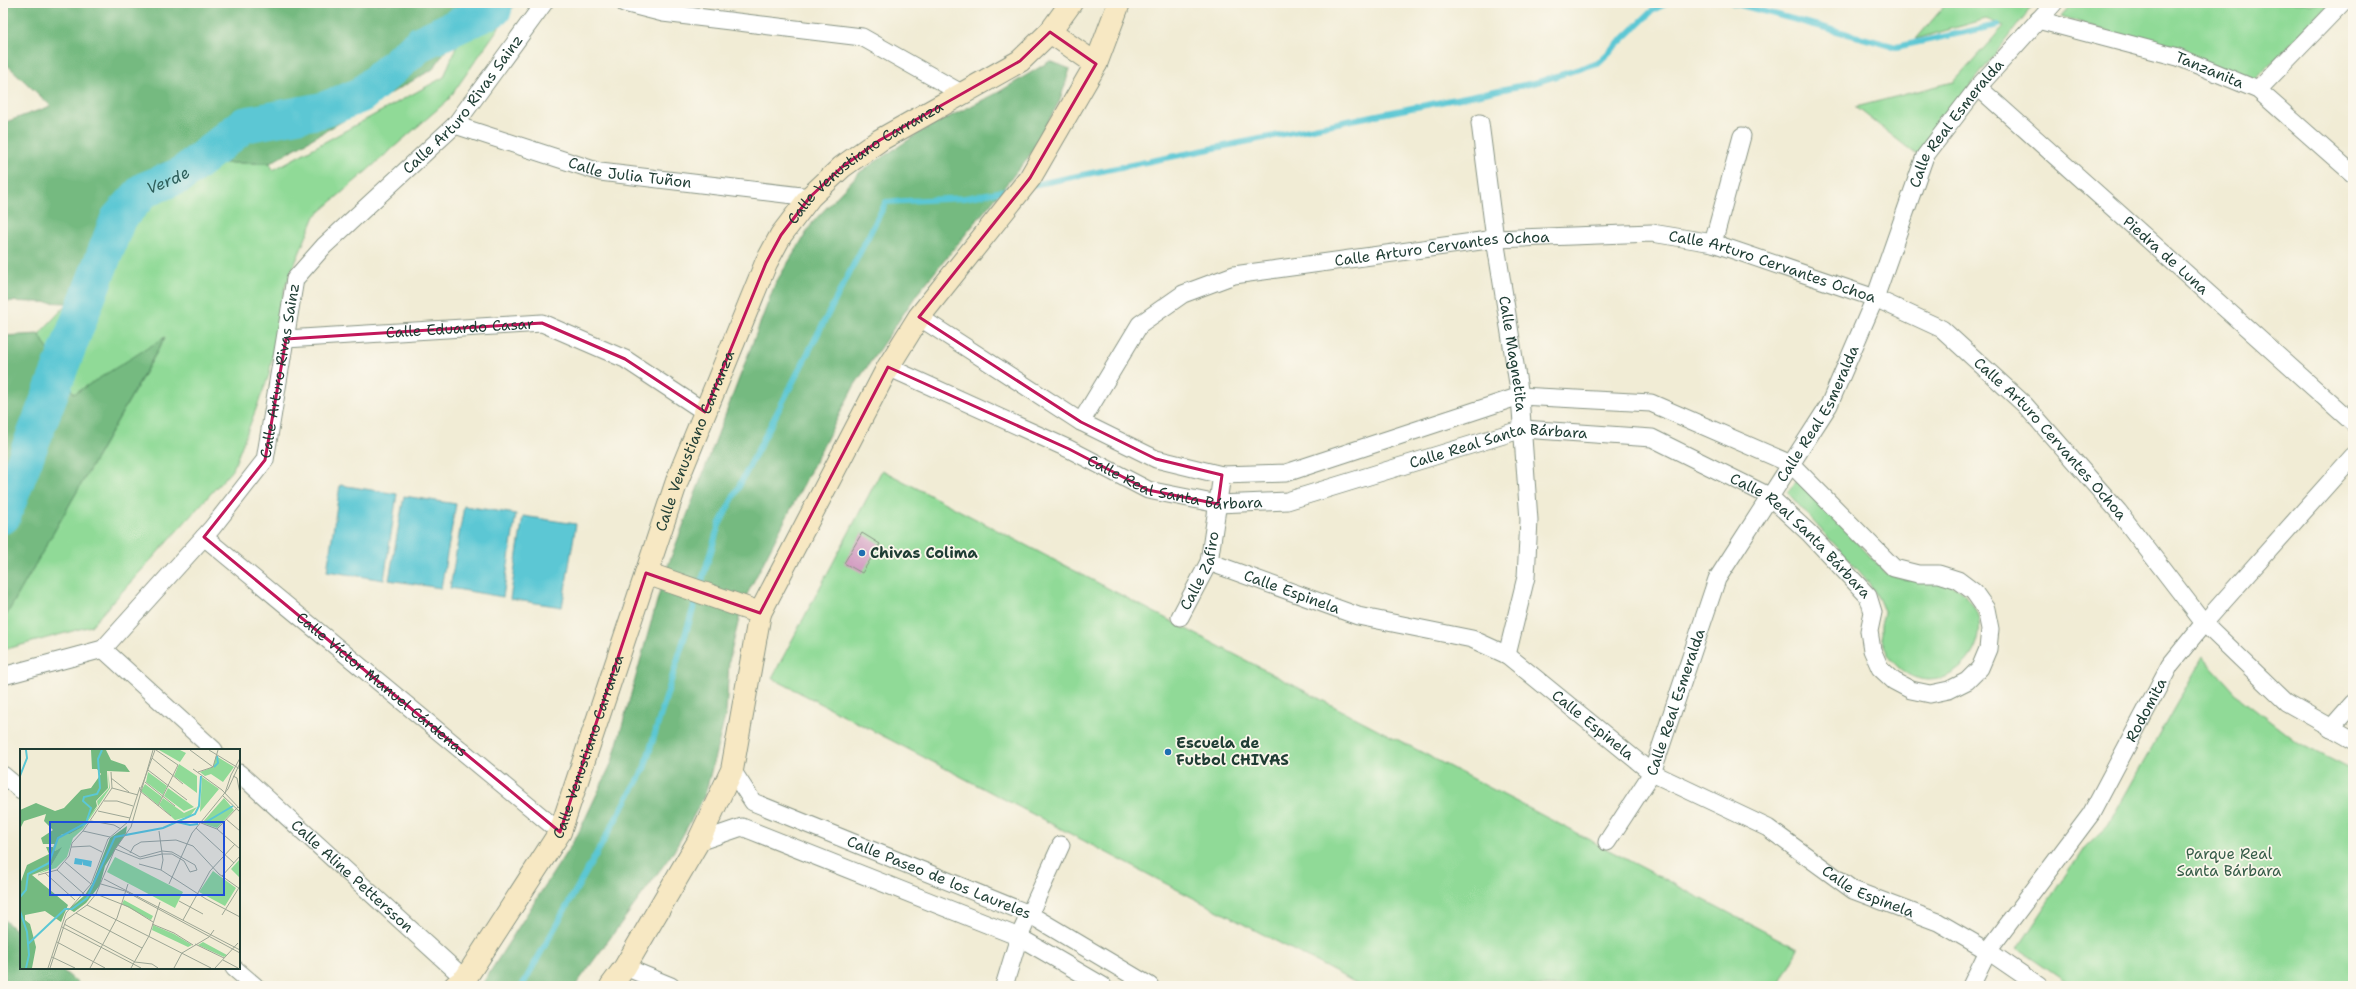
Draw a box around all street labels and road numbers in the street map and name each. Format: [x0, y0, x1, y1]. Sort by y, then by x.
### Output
street label: Calle Arturo Rivas Sainz [398, 31, 527, 178]
street label: Tanzanita [2172, 47, 2247, 93]
street label: Calle Real Esmeralda [1905, 55, 2009, 190]
street label: Calle Venustiano Carranza [783, 96, 947, 228]
street label: Calle Julia Tuñon [566, 152, 693, 193]
street label: Piedra de Luna [2119, 211, 2213, 299]
street label: Calle Arturo Cervantes Ochoa [1667, 226, 1879, 308]
street label: Calle Arturo Cervantes Ochoa [1333, 227, 1550, 271]
street label: Calle Arturo Rivas Sainz [255, 282, 304, 460]
street label: Calle Magnetita [1494, 294, 1531, 413]
street label: Calle Eduardo Casar [385, 314, 534, 343]
street label: Calle Real Esmeralda [1772, 342, 1864, 486]
street label: Calle Venustiano Carranza [651, 347, 740, 534]
street label: Calle Arturo Cervantes Ochoa [1969, 353, 2132, 525]
street label: Calle Real Santa Bárbara [1407, 419, 1589, 473]
street label: Calle Real Santa Bárbara [1084, 450, 1263, 515]
street label: Calle Real Santa Bárbara [1727, 468, 1876, 603]
street label: Calle Zafiro [1175, 530, 1223, 614]
street label: Calle Espinela [1241, 565, 1343, 619]
street label: Calle Víctor Manuel Cárdenas [292, 608, 472, 761]
street label: Calle Real Esmeralda [1642, 625, 1710, 778]
street label: Calle Venustiano Carranza [548, 652, 629, 843]
street label: Rodomita [2121, 674, 2172, 746]
street label: Calle Espinela [1547, 685, 1639, 765]
street label: Calle Aline Pettersson [287, 815, 418, 937]
street label: Calle Paseo de los Laureles [844, 831, 1034, 924]
street label: Calle Espinela [1818, 861, 1918, 922]

